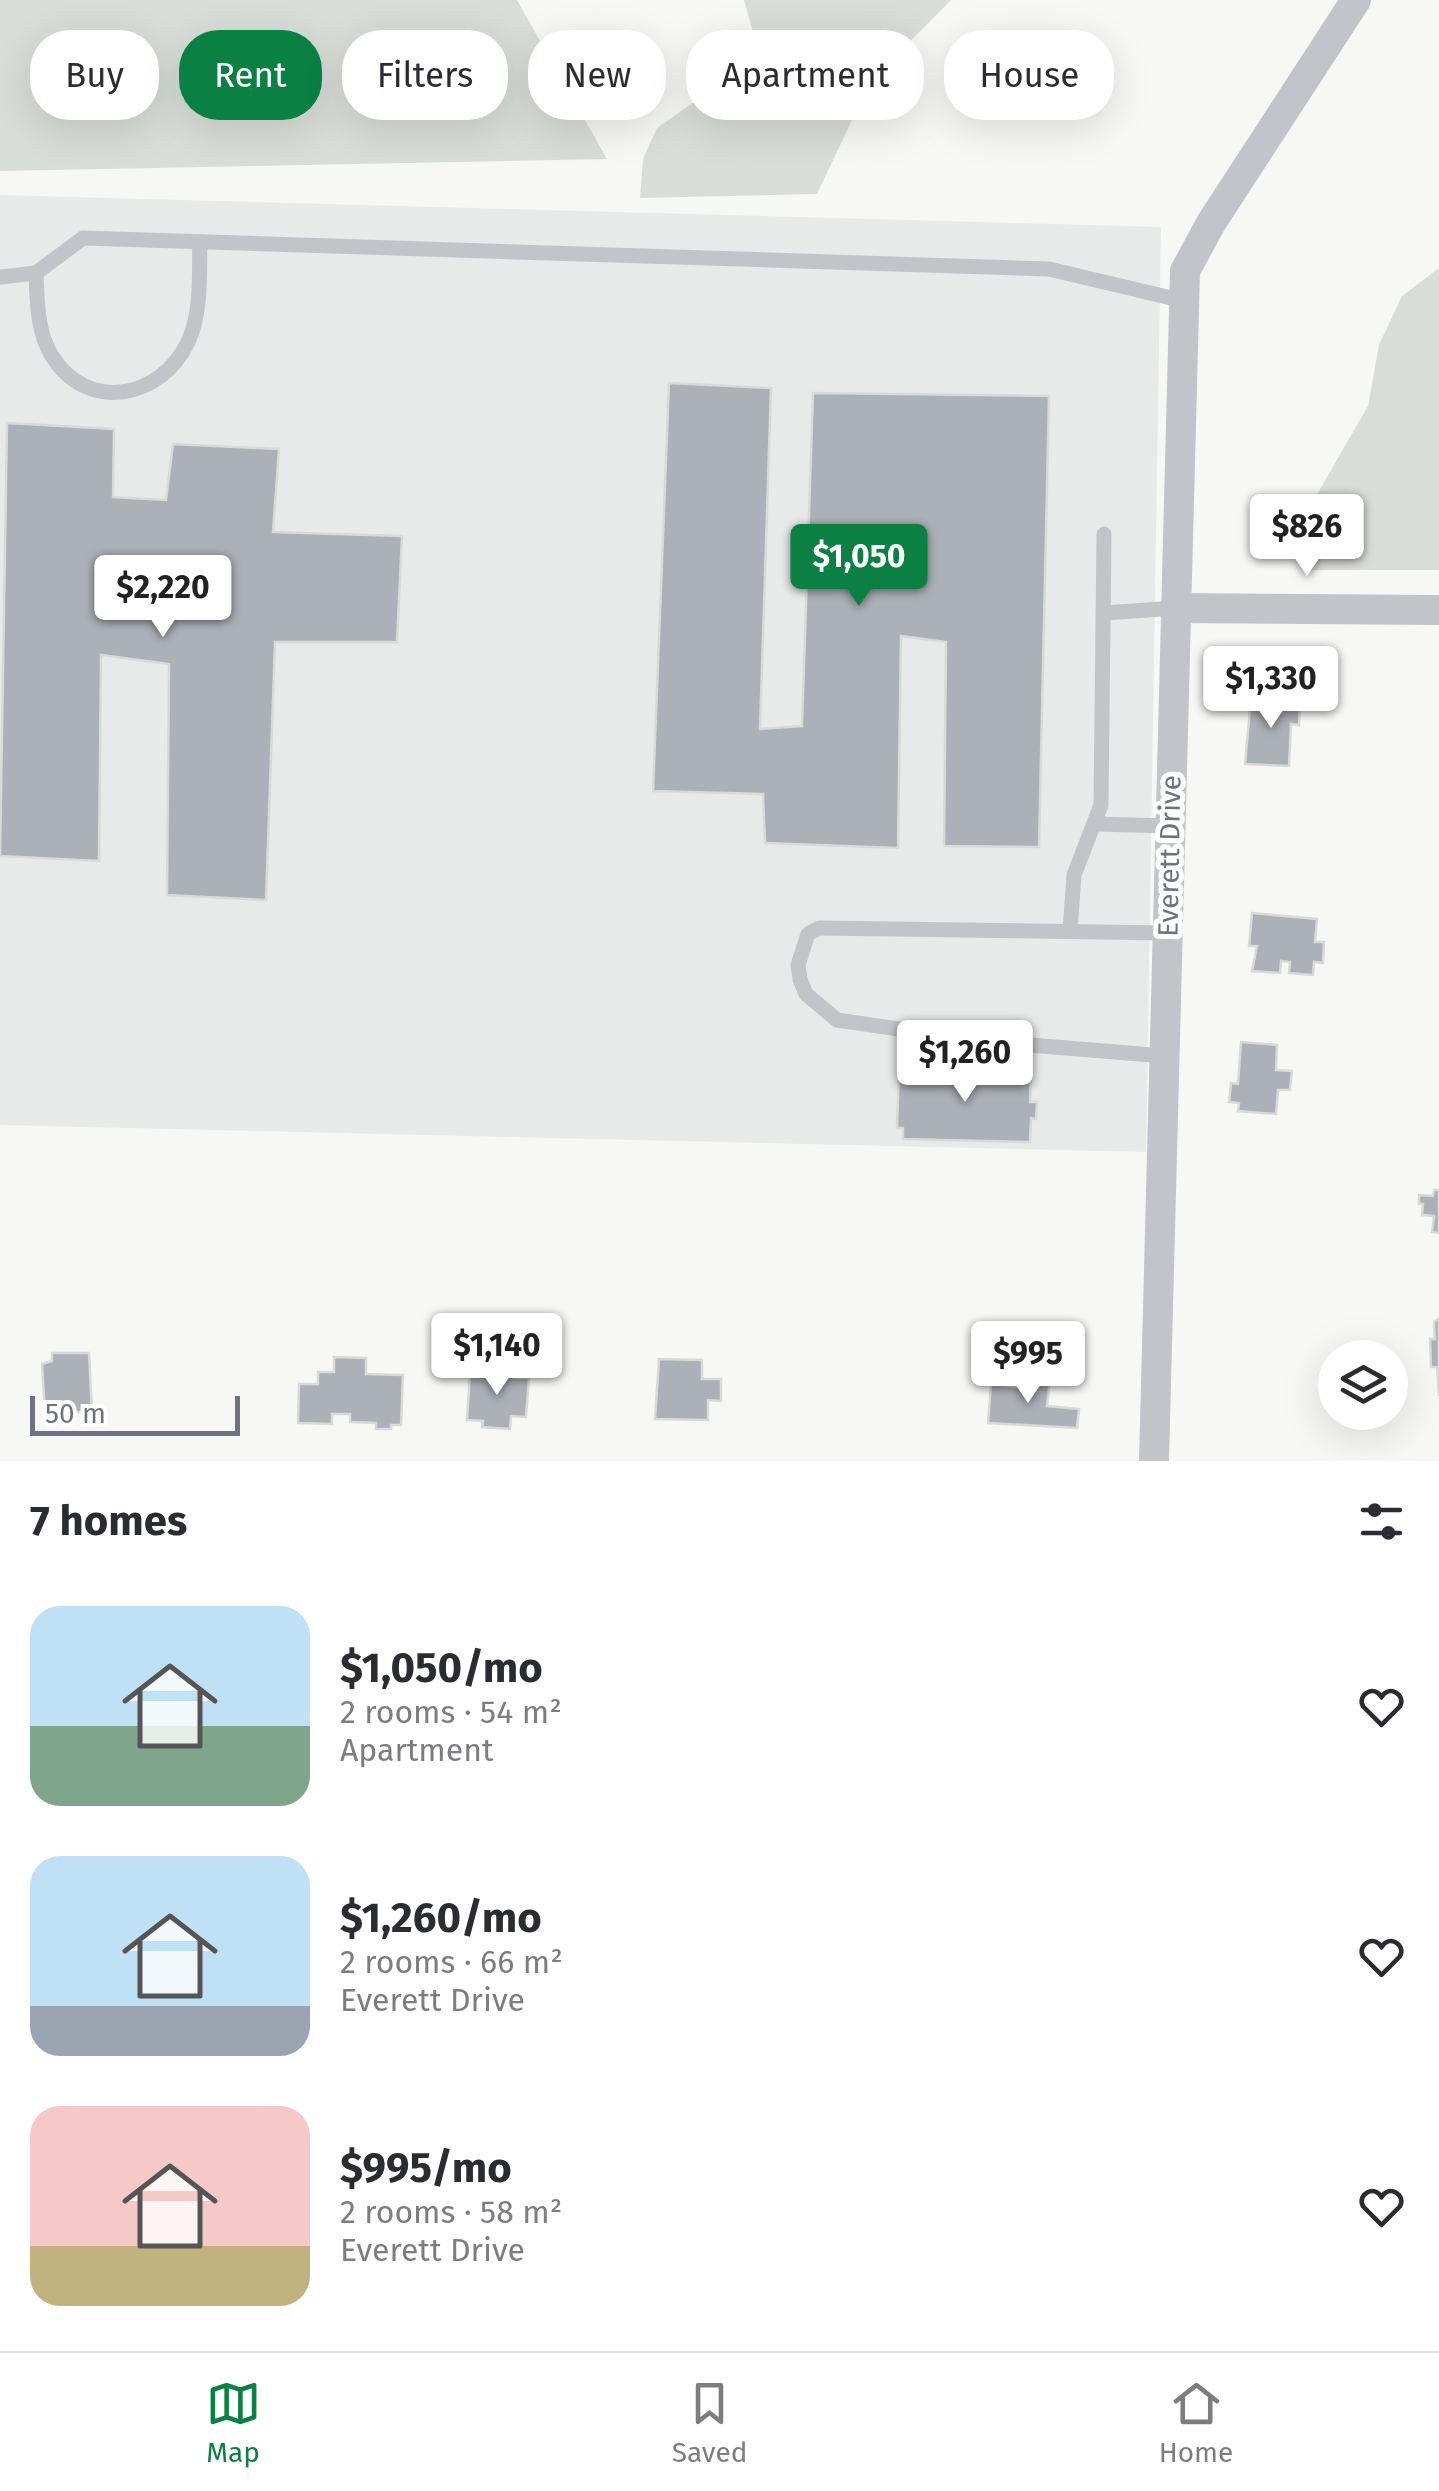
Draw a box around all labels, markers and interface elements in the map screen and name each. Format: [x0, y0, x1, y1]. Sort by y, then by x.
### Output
chip: Buy [30, 30, 159, 120]
chip: Rent [179, 30, 322, 120]
chip: Filters [342, 30, 508, 120]
chip: New [528, 30, 666, 120]
chip: Apartment [686, 30, 924, 120]
chip: House [944, 30, 1114, 120]
pin: $826 [1248, 494, 1366, 579]
text: $826 [1272, 507, 1342, 545]
pin: $1,050 [778, 524, 940, 609]
text: $1,050 [812, 537, 906, 575]
pin: $2,220 [82, 555, 244, 640]
text: $2,220 [116, 568, 210, 606]
pin: $1,330 [1190, 646, 1352, 731]
text: $1,330 [1225, 659, 1317, 697]
street label: Everett Drive [1152, 775, 1187, 937]
pin: $1,260 [884, 1020, 1046, 1105]
text: $1,260 [919, 1033, 1011, 1071]
pin: $1,140 [416, 1313, 578, 1398]
pin: $995 [969, 1321, 1087, 1406]
text: $1,140 [453, 1326, 541, 1364]
text: $995 [993, 1334, 1063, 1372]
map controls [1318, 1340, 1408, 1430]
button: layers [1318, 1340, 1408, 1430]
scale bar [30, 1391, 240, 1436]
text: 50 m [45, 1397, 106, 1430]
icon: filters [1354, 1494, 1409, 1549]
text: 7 homes [30, 1496, 187, 1546]
text: $1,050/mo [340, 1643, 543, 1693]
icon: home [110, 1646, 230, 1766]
icon: heart [1354, 1679, 1409, 1734]
text: 2 rooms · 54 m² [340, 1693, 562, 1731]
text: Apartment [340, 1731, 494, 1769]
text: $1,260/mo [340, 1893, 542, 1943]
icon: home [110, 1896, 230, 2016]
icon: heart [1354, 1929, 1409, 1984]
text: 2 rooms · 66 m² [340, 1943, 563, 1981]
text: Everett Drive [340, 1981, 525, 2019]
text: $995/mo [340, 2143, 512, 2193]
icon: home [110, 2146, 230, 2266]
icon: heart [1354, 2179, 1409, 2234]
text: 2 rooms · 58 m² [340, 2193, 562, 2231]
text: Everett Drive [340, 2231, 525, 2269]
tab: Map [206, 2376, 261, 2469]
tab: Saved [672, 2376, 748, 2469]
tab: Home [1159, 2376, 1233, 2469]

